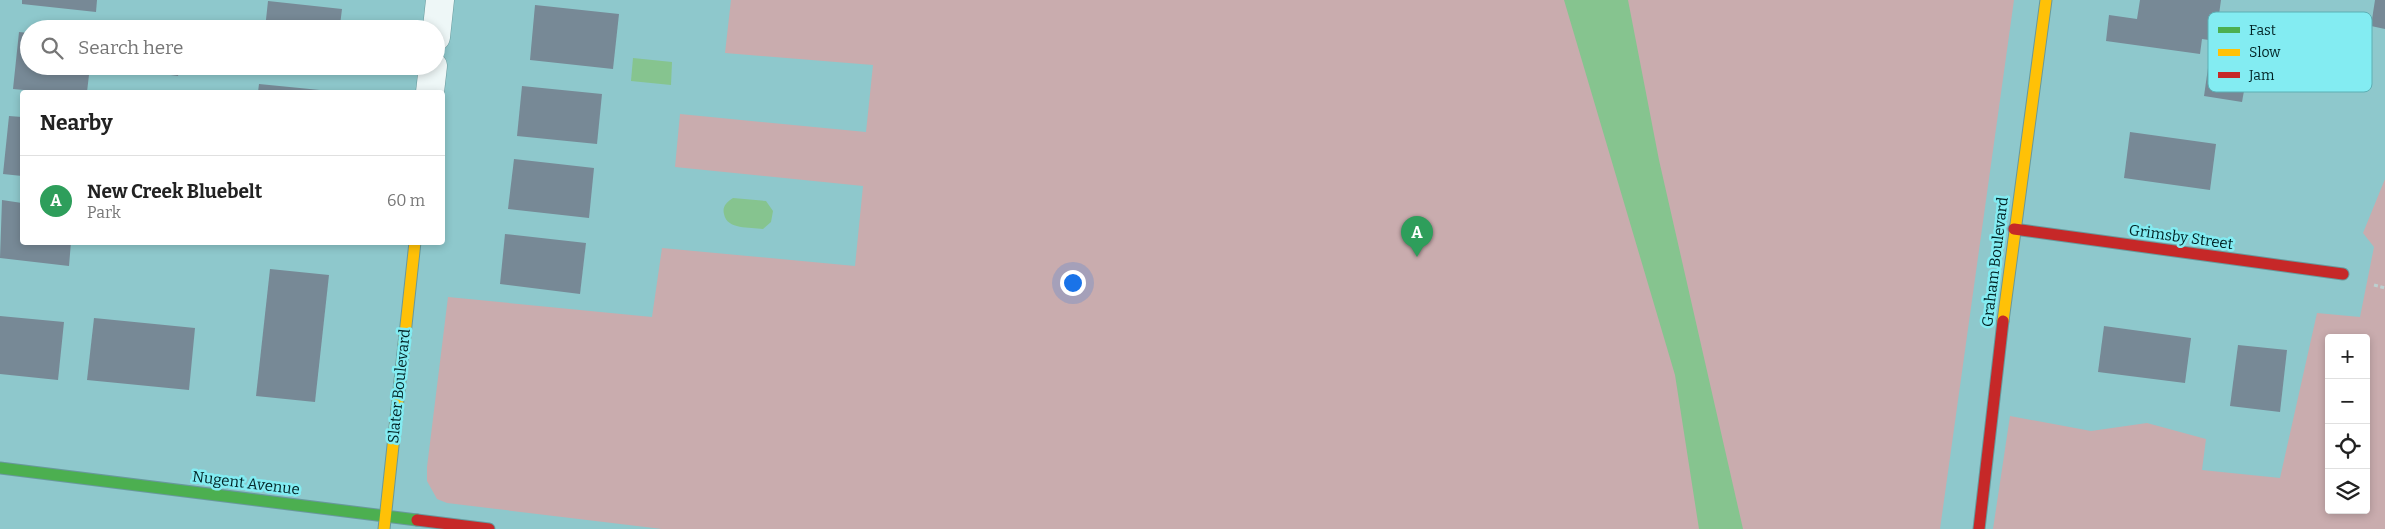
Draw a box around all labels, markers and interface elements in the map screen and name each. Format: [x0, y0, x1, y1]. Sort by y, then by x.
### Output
legend [2208, 12, 2372, 92]
search box [20, 20, 445, 75]
text: Fast [2249, 22, 2276, 39]
icon: search [38, 34, 66, 62]
text: Search here [78, 36, 183, 59]
text: Slow [2249, 44, 2281, 61]
text: Jam [2248, 67, 2275, 84]
text: Nearby [40, 110, 113, 136]
text: New Creek Bluebelt [87, 180, 262, 203]
text: A [50, 191, 62, 210]
text: 60 m [387, 191, 425, 210]
street label: Graham Boulevard [1978, 196, 2012, 328]
text: Park [87, 203, 121, 222]
pin: A [1401, 216, 1433, 257]
street label: Grimsby Street [2128, 221, 2235, 253]
your location [1060, 270, 1086, 296]
street label: Slater Boulevard [384, 328, 414, 444]
map controls [2325, 334, 2370, 514]
button: + [2325, 334, 2370, 379]
button: − [2325, 379, 2370, 424]
button: locate [2325, 424, 2370, 469]
street label: Nugent Avenue [191, 467, 301, 499]
button: layers [2325, 469, 2370, 514]

